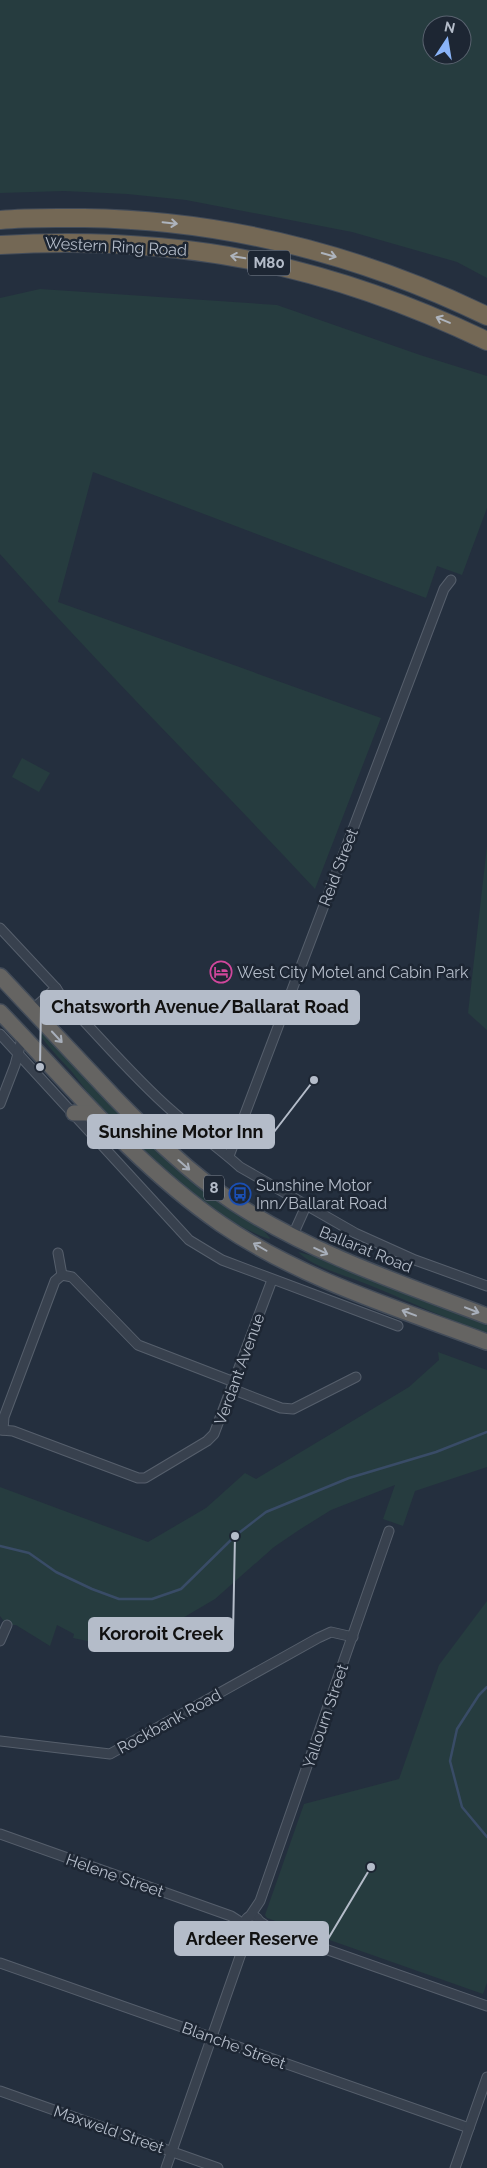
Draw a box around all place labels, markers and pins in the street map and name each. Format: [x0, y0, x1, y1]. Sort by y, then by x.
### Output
hotel icon: West City Motel and Cabin Park [209, 960, 233, 984]
place label: West City Motel and Cabin Park [237, 963, 469, 982]
callout: Chatsworth Avenue/Ballarat Road [41, 991, 359, 1024]
callout: Sunshine Motor Inn [88, 1115, 274, 1148]
place label: Sunshine Motor Inn/Ballarat Road [256, 1176, 387, 1213]
bus stop icon: Sunshine Motor Inn/Ballarat Road [228, 1182, 252, 1206]
callout: Kororoit Creek [89, 1618, 233, 1651]
callout: Ardeer Reserve [175, 1922, 328, 1955]

